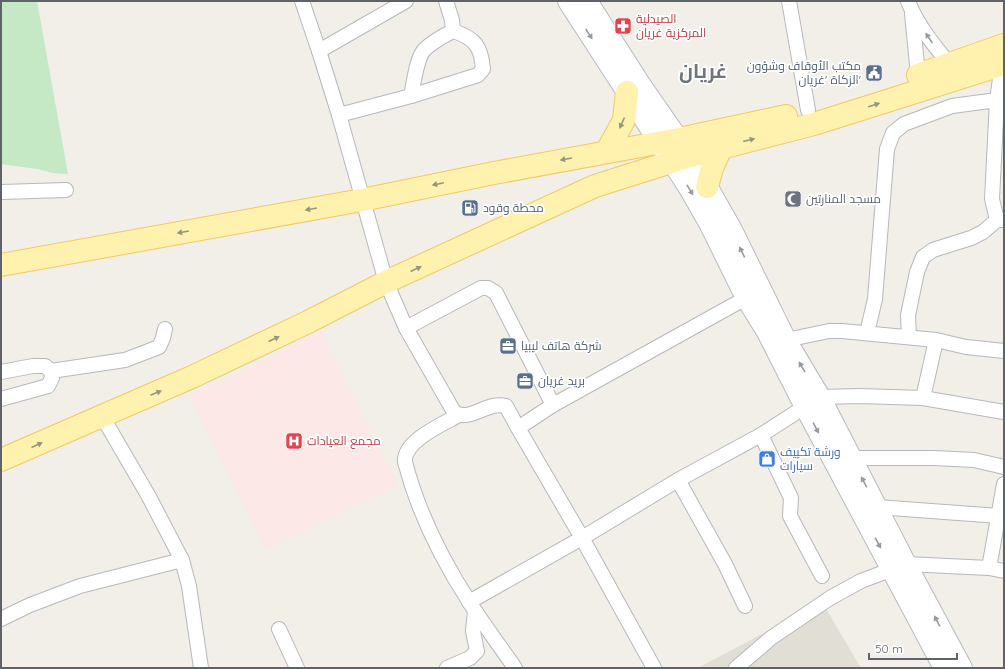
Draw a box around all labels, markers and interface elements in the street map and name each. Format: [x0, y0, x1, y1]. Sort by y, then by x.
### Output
place label: الصيدلية المركزية غريان [636, 11, 706, 40]
pharmacy icon: الصيدلية المركزية غريان [613, 16, 633, 36]
one-way arrow [585, 29, 593, 39]
one-way arrow [925, 33, 933, 43]
district label: غريان [679, 58, 727, 83]
place label: مكتب الأوقاف وشؤون الزكاة 'غريان' [747, 58, 861, 87]
public building icon: مكتب الأوقاف وشؤون الزكاة 'غريان' [864, 63, 884, 83]
one-way arrow [868, 102, 880, 108]
one-way arrow [619, 118, 625, 129]
one-way arrow [743, 137, 755, 143]
one-way arrow [560, 157, 572, 163]
one-way arrow [432, 181, 444, 187]
one-way arrow [686, 184, 693, 196]
mosque icon: مسجد المنارتين [783, 189, 803, 209]
place label: مسجد المنارتين [806, 191, 881, 206]
fuel station icon: محطة وقود [460, 198, 480, 218]
place label: محطة وقود [483, 200, 544, 215]
one-way arrow [305, 207, 317, 213]
one-way arrow [177, 230, 189, 236]
one-way arrow [739, 246, 745, 258]
one-way arrow [410, 265, 422, 271]
one-way arrow [268, 336, 280, 342]
office icon: شركة هاتف ليبيا [498, 336, 518, 356]
place label: شركة هاتف ليبيا [521, 338, 602, 353]
one-way arrow [799, 361, 806, 373]
office icon: بريد غريان [515, 371, 535, 391]
place label: بريد غريان [538, 373, 585, 388]
one-way arrow [150, 389, 162, 395]
one-way arrow [813, 423, 820, 434]
hospital icon: مجمع العيادات [284, 431, 304, 451]
place label: مجمع العيادات [307, 433, 381, 449]
one-way arrow [31, 441, 43, 447]
place label: ورشة تكييف سيارات [780, 444, 841, 473]
shop icon: ورشة تكييف سيارات [757, 449, 777, 469]
one-way arrow [860, 476, 867, 487]
one-way arrow [875, 537, 881, 549]
one-way arrow [934, 616, 940, 627]
scale bar [869, 635, 957, 661]
text: 50 m [875, 641, 903, 656]

